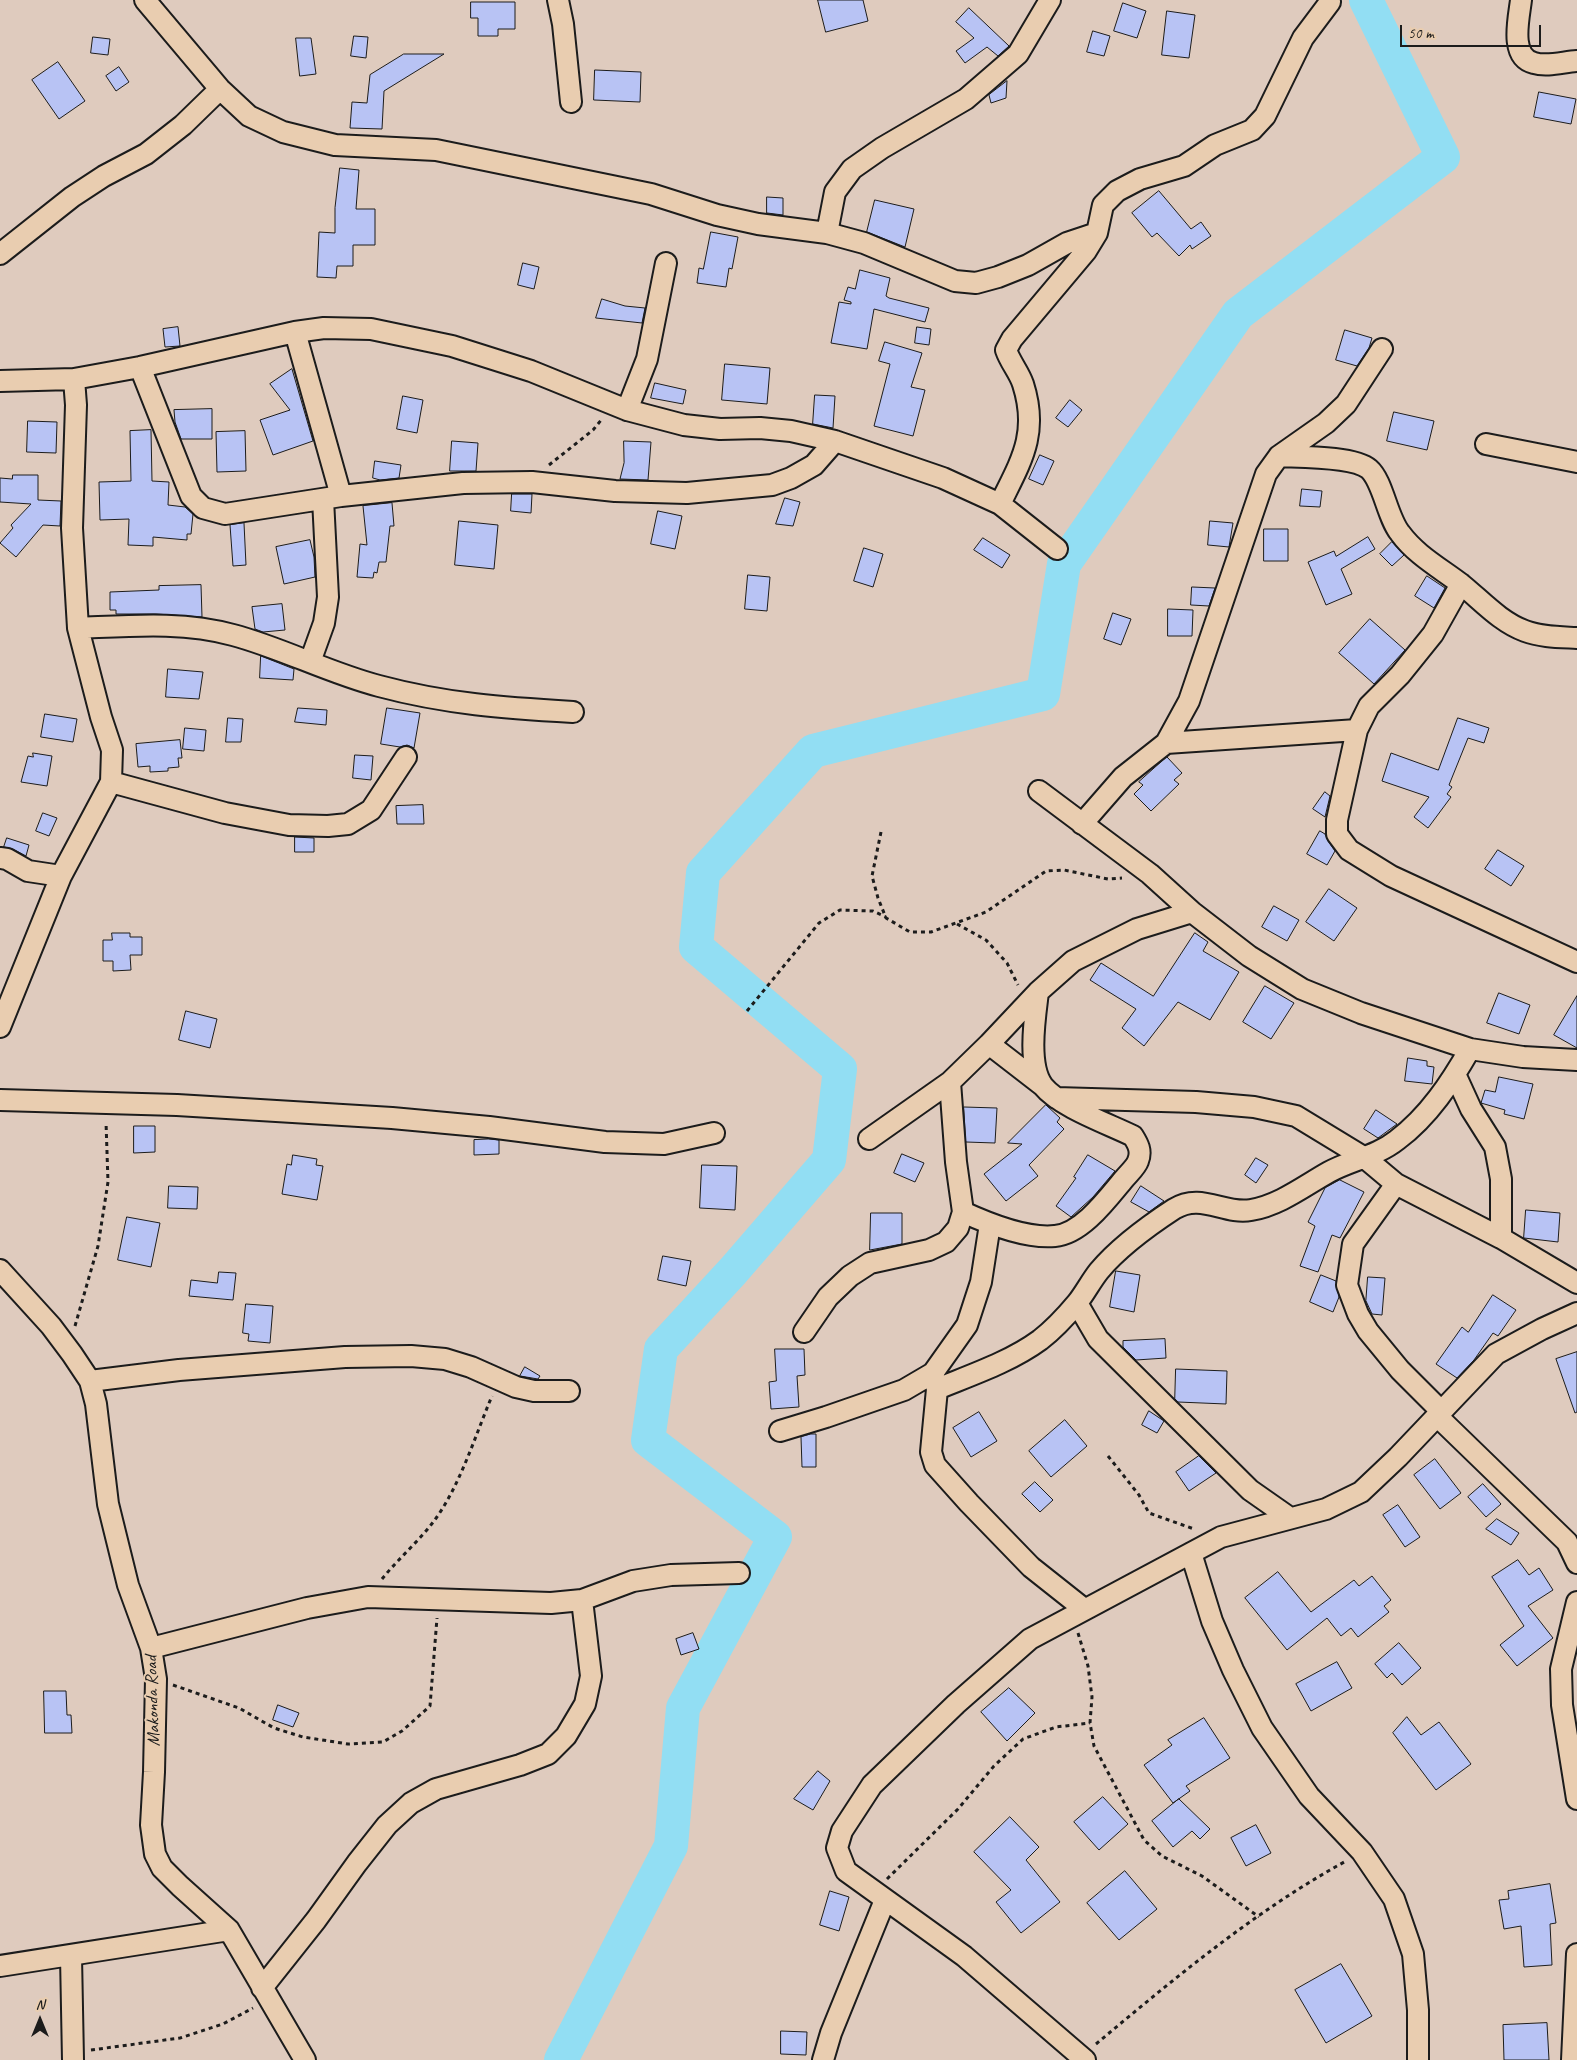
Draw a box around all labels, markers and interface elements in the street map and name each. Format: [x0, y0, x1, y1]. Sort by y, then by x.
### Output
scale bar [1402, 15, 1543, 47]
text: 50 m [1408, 24, 1434, 43]
street label: Makonda Road [141, 1655, 165, 1747]
north arrow [15, 1995, 65, 2045]
text: N [36, 1996, 44, 2013]

